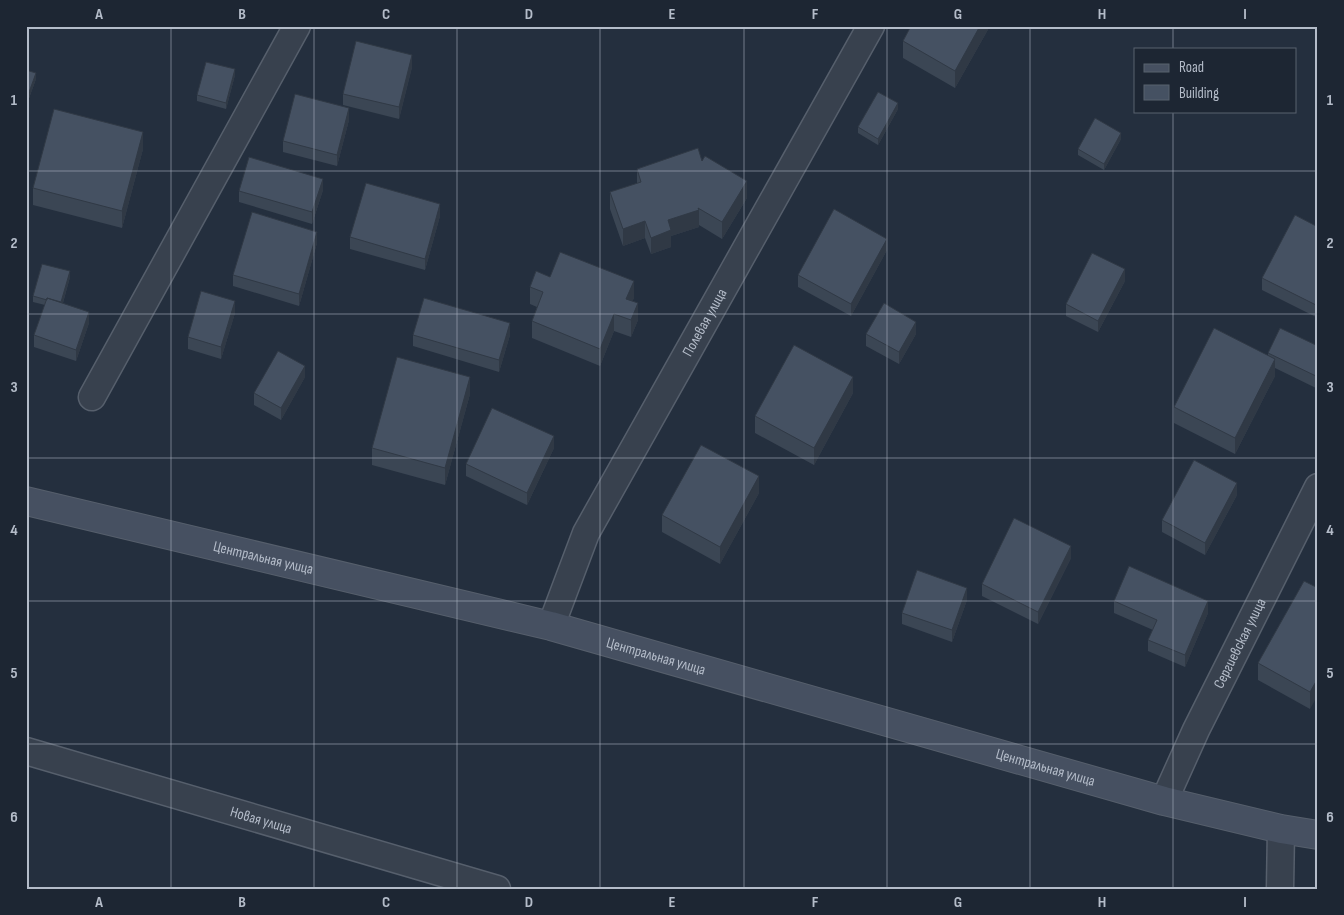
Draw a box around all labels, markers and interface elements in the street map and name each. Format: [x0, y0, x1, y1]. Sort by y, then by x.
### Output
text: A [94, 5, 103, 24]
text: B [238, 5, 246, 24]
text: C [382, 5, 390, 24]
text: D [525, 5, 533, 24]
text: E [669, 5, 676, 24]
text: F [812, 5, 819, 24]
text: G [954, 5, 962, 24]
text: H [1098, 5, 1106, 24]
text: I [1243, 5, 1247, 24]
legend [1134, 48, 1296, 112]
text: Road [1179, 58, 1204, 77]
text: Building [1179, 84, 1219, 103]
text: 1 [11, 91, 18, 110]
text: 1 [1327, 91, 1334, 110]
text: 2 [10, 234, 18, 253]
text: 2 [1326, 234, 1334, 253]
street label: Полевая улица [678, 285, 732, 360]
text: 3 [10, 378, 18, 397]
text: 3 [1326, 378, 1334, 397]
text: 4 [10, 521, 18, 540]
text: 4 [1326, 521, 1334, 540]
street label: Центральная улица [211, 537, 315, 579]
street label: Сергиевская улица [1209, 595, 1271, 692]
street label: Центральная улица [604, 633, 708, 680]
text: 5 [10, 664, 18, 683]
text: 5 [1326, 664, 1334, 683]
street label: Центральная улица [994, 745, 1097, 791]
street label: Новая улица [228, 802, 294, 838]
text: 6 [10, 808, 18, 827]
text: 6 [1326, 808, 1334, 827]
text: A [94, 893, 103, 912]
text: B [238, 893, 246, 912]
text: C [382, 893, 390, 912]
text: D [525, 893, 533, 912]
text: E [669, 893, 676, 912]
text: F [812, 893, 819, 912]
text: G [954, 893, 962, 912]
text: H [1098, 893, 1106, 912]
text: I [1243, 893, 1247, 912]

